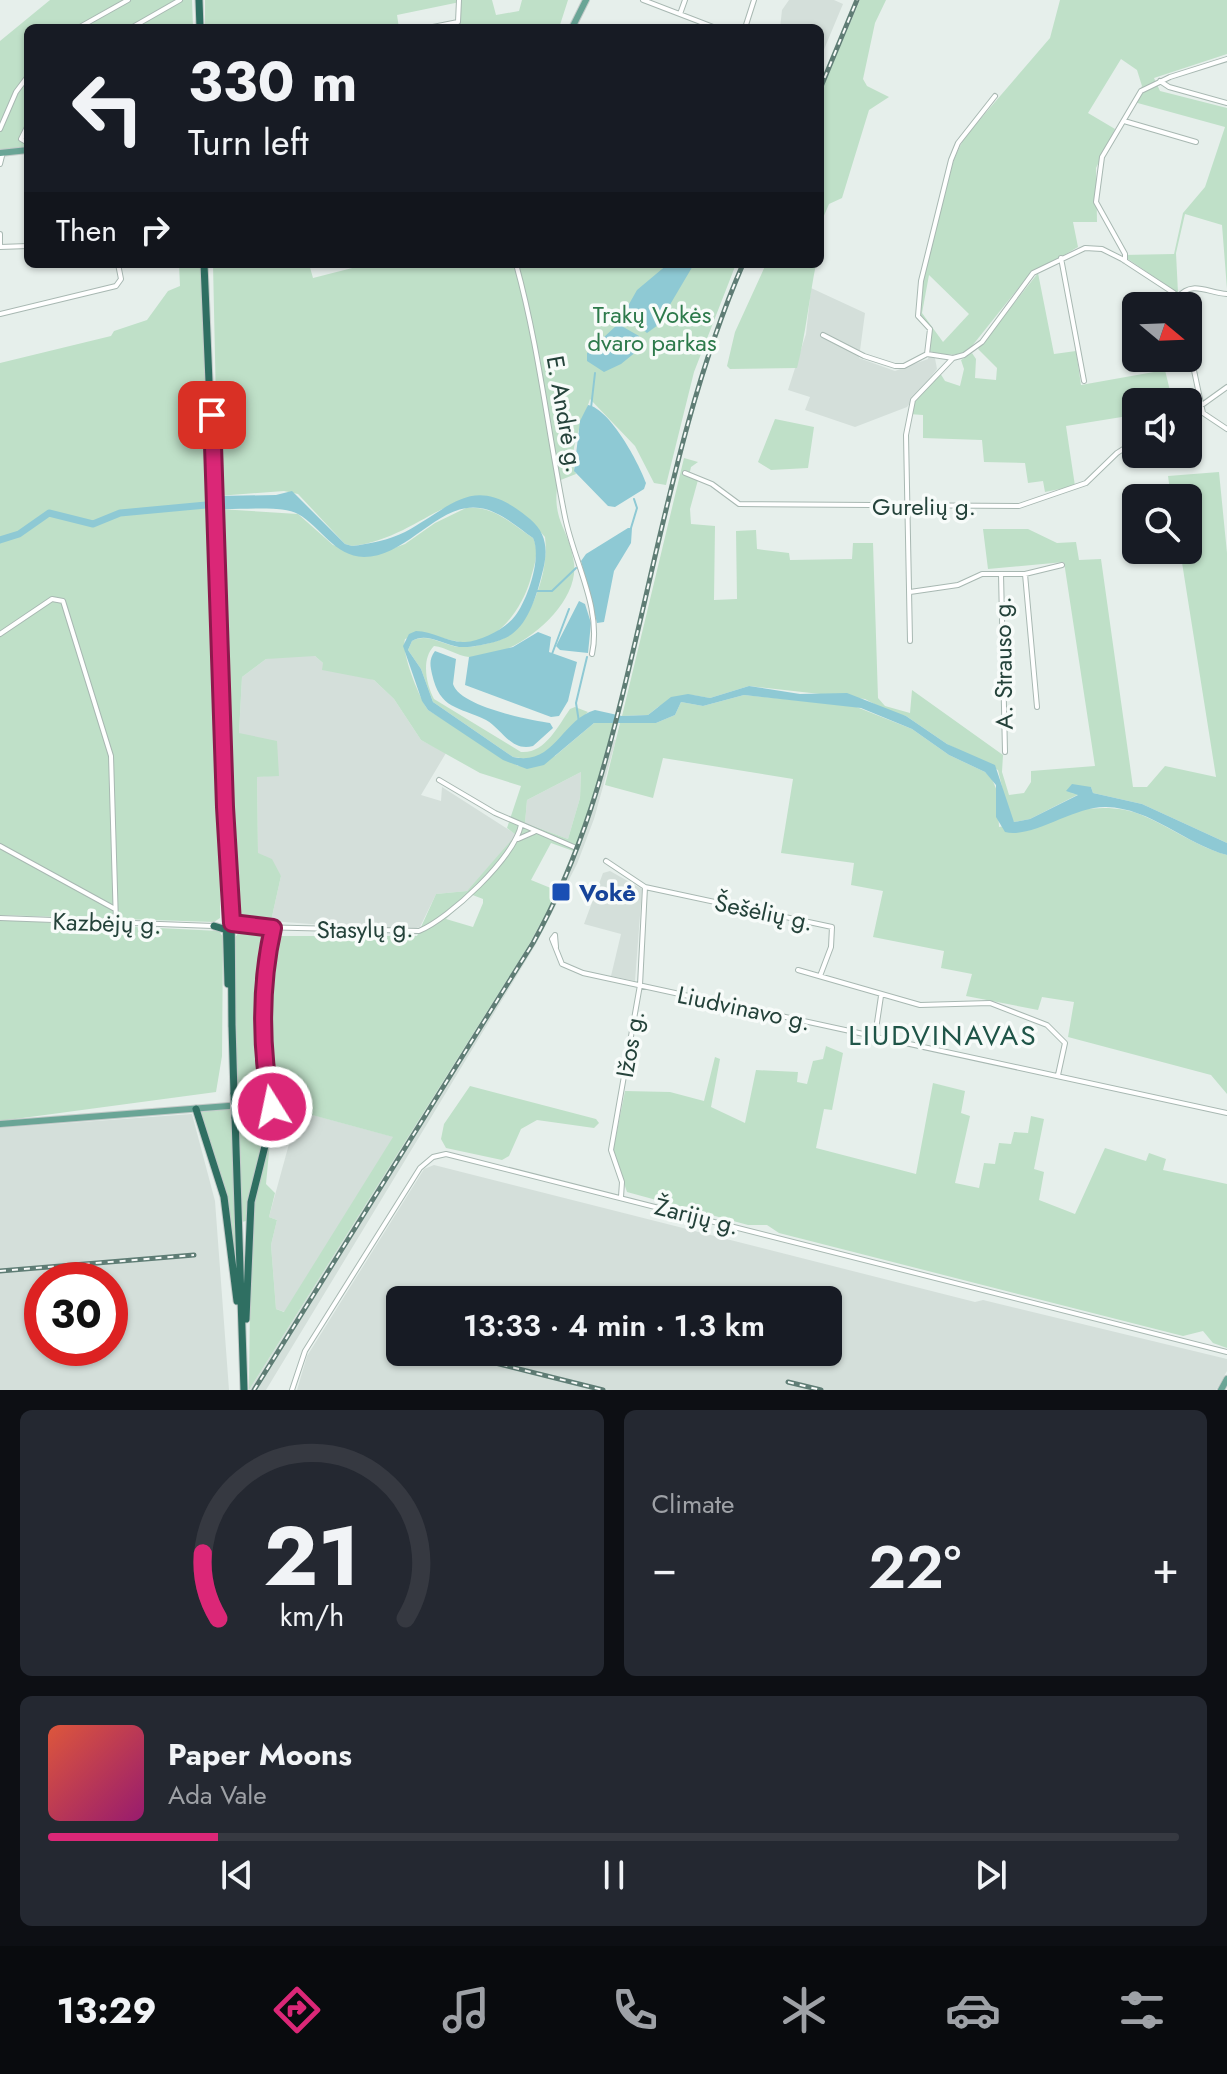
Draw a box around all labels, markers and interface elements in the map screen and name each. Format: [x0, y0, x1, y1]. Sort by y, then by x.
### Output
text: 330 m [188, 41, 357, 122]
icon: left [56, 56, 160, 160]
text: Turn left [188, 116, 309, 168]
icon: right [133, 208, 177, 252]
text: Then [56, 209, 117, 252]
north arrow [1122, 292, 1202, 372]
map controls [1122, 292, 1202, 564]
park label: Trakų Vokės dvaro parkas [587, 297, 717, 360]
street label: E. Andrė g. [538, 353, 592, 475]
pin [178, 381, 246, 449]
button: sound [1122, 388, 1202, 468]
icon: arrive [190, 393, 234, 437]
button: search [1122, 484, 1202, 564]
street label: Gurelių g. [872, 489, 976, 524]
street label: A. Strauso g. [984, 596, 1022, 730]
place label: Vokė [578, 875, 636, 910]
marker: Vokė [550, 881, 572, 903]
street label: Šešėlių g. [711, 884, 817, 940]
street label: Kazbėjų g. [52, 904, 162, 942]
street label: Stasylų g. [316, 911, 414, 947]
street label: Liudvinavo g. [674, 977, 814, 1039]
street label: Ižos g. [607, 1008, 653, 1080]
district label: LIUDVINAVAS [848, 1015, 1038, 1056]
position arrow [230, 1065, 314, 1149]
street label: Žarijų g. [651, 1189, 743, 1243]
speed limit sign: 30 [24, 1262, 128, 1366]
text: 13:33 · 4 min · 1.3 km [463, 1304, 765, 1347]
text: Climate [652, 1485, 734, 1523]
text: 21 [263, 1496, 360, 1616]
text: 22° [868, 1524, 961, 1611]
text: − [652, 1536, 677, 1600]
text: + [1152, 1536, 1179, 1600]
text: km/h [279, 1595, 344, 1637]
text: Paper Moons [168, 1733, 352, 1776]
text: Ada Vale [168, 1776, 267, 1814]
icon: previous [215, 1853, 259, 1897]
icon: pause [592, 1853, 636, 1897]
icon: next [969, 1853, 1013, 1897]
icon: directions [269, 1982, 325, 2038]
icon: music [438, 1982, 494, 2038]
icon: phone [607, 1982, 663, 2038]
icon: climate [776, 1982, 832, 2038]
icon: car [945, 1982, 1001, 2038]
icon: filters [1114, 1982, 1170, 2038]
text: 13:29 [57, 1984, 156, 2036]

